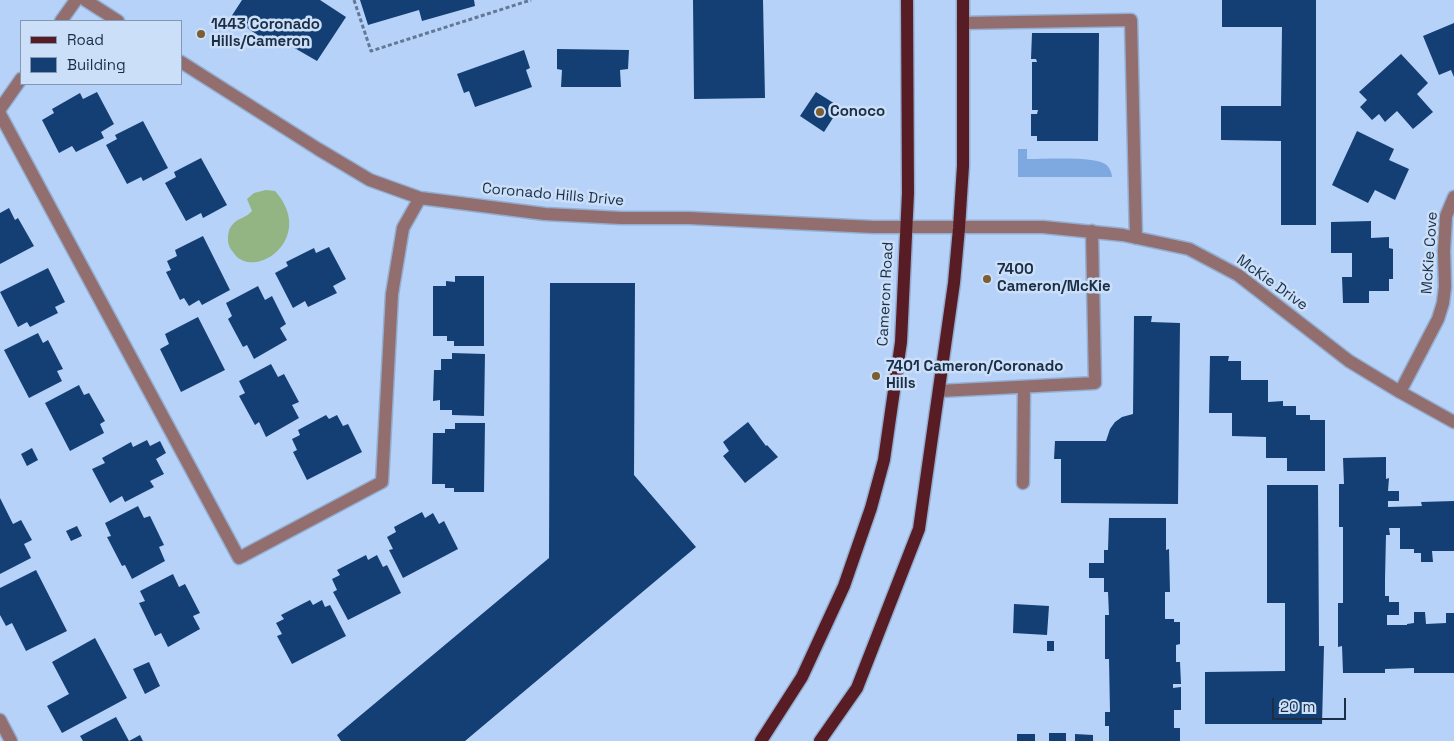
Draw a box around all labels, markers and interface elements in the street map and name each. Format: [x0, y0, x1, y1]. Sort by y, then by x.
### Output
place label: 1443 Coronado Hills/Cameron [211, 16, 320, 51]
legend [20, 20, 182, 85]
marker: 1443 Coronado Hills/Cameron [195, 28, 207, 40]
text: Road [67, 30, 104, 49]
text: Building [67, 55, 126, 74]
place label: Conoco [830, 103, 885, 121]
marker: Conoco [814, 106, 826, 118]
street label: Coronado Hills Drive [481, 180, 625, 210]
street label: McKie Cove [1418, 211, 1442, 295]
street label: Cameron Road [874, 241, 898, 347]
street label: McKie Drive [1233, 251, 1311, 315]
place label: 7400 Cameron/McKie [997, 261, 1111, 296]
marker: 7400 Cameron/McKie [981, 273, 993, 285]
place label: 7401 Cameron/Coronado Hills [886, 358, 1063, 393]
marker: 7401 Cameron/Coronado Hills [870, 370, 882, 382]
scale bar [1274, 688, 1348, 720]
text: 20 m [1280, 697, 1315, 716]

